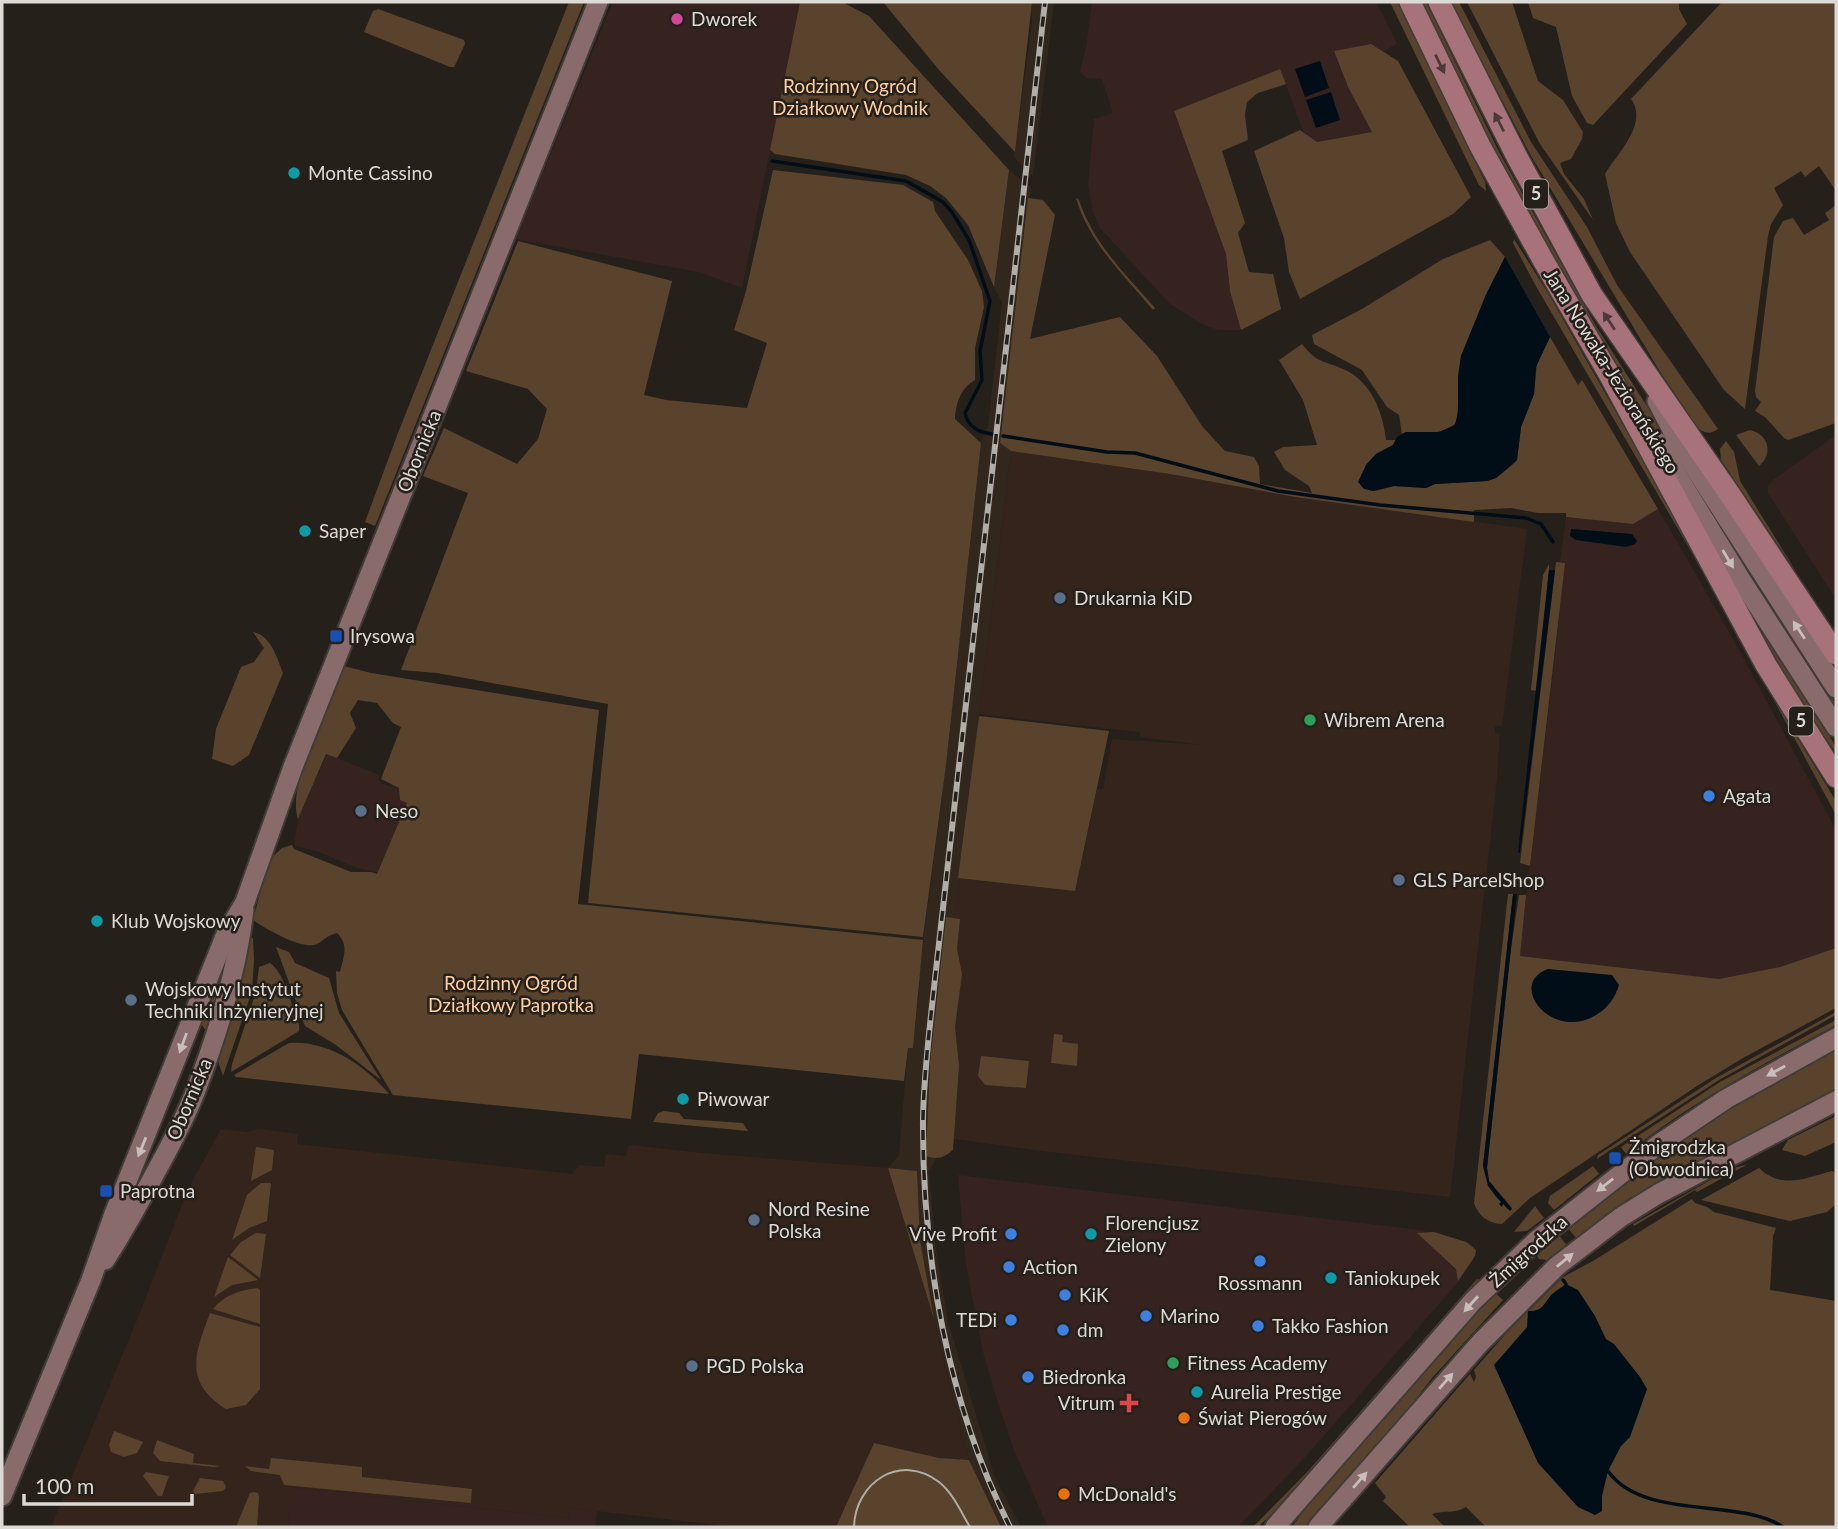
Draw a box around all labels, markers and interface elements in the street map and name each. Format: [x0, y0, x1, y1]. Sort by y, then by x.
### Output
place label: Dworek [691, 7, 758, 30]
marker: Dworek [669, 11, 685, 27]
one-way arrow [1433, 54, 1445, 74]
park label: Rodzinny Ogród Działkowy Wodnik [772, 74, 928, 119]
one-way arrow [1494, 112, 1505, 132]
place label: Monte Cassino [308, 161, 433, 184]
marker: Monte Cassino [286, 165, 302, 181]
road number: 5 [1524, 180, 1548, 209]
street label: Jana Nowaka-Jeziorańskiego [1540, 264, 1685, 478]
one-way arrow [1603, 311, 1616, 331]
street label: Obornicka [392, 406, 445, 495]
place label: Saper [319, 519, 366, 542]
marker: Saper [297, 523, 313, 539]
one-way arrow [1721, 549, 1734, 568]
place label: Drukarnia KiD [1074, 586, 1193, 609]
marker: Drukarnia KiD [1052, 590, 1068, 606]
one-way arrow [1793, 620, 1806, 640]
place label: Irysowa [350, 624, 415, 647]
marker: Irysowa [328, 628, 344, 644]
road number: 5 [1789, 706, 1813, 736]
place label: Wibrem Arena [1324, 708, 1445, 731]
marker: Wibrem Arena [1302, 712, 1318, 728]
place label: Agata [1723, 784, 1771, 807]
marker: Agata [1701, 788, 1717, 804]
place label: Neso [375, 799, 418, 822]
marker: Neso [353, 803, 369, 819]
place label: GLS ParcelShop [1413, 868, 1544, 891]
marker: GLS ParcelShop [1391, 872, 1407, 888]
place label: Klub Wojskowy [111, 909, 241, 932]
marker: Klub Wojskowy [89, 913, 105, 929]
park label: Rodzinny Ogród Działkowy Paprotka [428, 971, 594, 1016]
place label: Wojskowy Instytut Techniki Inżynieryjnej [145, 977, 324, 1022]
marker: Wojskowy Instytut Techniki Inżynieryjnej [123, 992, 139, 1008]
one-way arrow [177, 1033, 188, 1054]
street label: Obornicka [161, 1054, 216, 1143]
one-way arrow [1767, 1065, 1786, 1077]
place label: Piwowar [697, 1087, 770, 1110]
marker: Piwowar [675, 1091, 691, 1107]
place label: Żmigrodzka (Obwodnica) [1629, 1135, 1734, 1180]
one-way arrow [136, 1136, 147, 1157]
marker: Żmigrodzka (Obwodnica) [1607, 1150, 1623, 1166]
one-way arrow [1596, 1178, 1614, 1193]
place label: Paprotna [120, 1179, 195, 1202]
marker: Paprotna [98, 1183, 114, 1199]
place label: Nord Resine Polska [768, 1197, 870, 1242]
street label: Żmigrodzka [1484, 1210, 1571, 1292]
place label: Florencjusz Zielony [1105, 1211, 1199, 1256]
marker: Nord Resine Polska [746, 1212, 762, 1228]
place label: Vive Profit [909, 1222, 997, 1245]
marker: Vive Profit [1003, 1226, 1019, 1242]
marker: Florencjusz Zielony [1083, 1226, 1099, 1242]
marker: Rossmann [1252, 1253, 1268, 1269]
one-way arrow [1556, 1253, 1573, 1268]
place label: Action [1023, 1255, 1078, 1278]
marker: Action [1001, 1259, 1017, 1275]
place label: Taniokupek [1345, 1266, 1440, 1289]
marker: Taniokupek [1323, 1270, 1339, 1286]
place label: Rossmann [1218, 1271, 1302, 1294]
place label: KiK [1079, 1283, 1109, 1306]
marker: KiK [1057, 1287, 1073, 1303]
one-way arrow [1464, 1296, 1479, 1313]
place label: Marino [1160, 1304, 1220, 1327]
place label: TEDi [956, 1308, 997, 1331]
marker: Marino [1138, 1308, 1154, 1324]
marker: TEDi [1003, 1312, 1019, 1328]
place label: Takko Fashion [1272, 1314, 1389, 1337]
place label: dm [1077, 1318, 1103, 1341]
marker: Takko Fashion [1250, 1318, 1266, 1334]
marker: dm [1055, 1322, 1071, 1338]
place label: Fitness Academy [1187, 1351, 1328, 1374]
place label: PGD Polska [706, 1354, 804, 1377]
marker: Fitness Academy [1165, 1355, 1181, 1371]
marker: PGD Polska [684, 1358, 700, 1374]
place label: Biedronka [1042, 1365, 1126, 1388]
marker: Biedronka [1020, 1369, 1036, 1385]
one-way arrow [1438, 1373, 1453, 1390]
place label: Aurelia Prestige [1211, 1380, 1342, 1403]
marker: Aurelia Prestige [1189, 1384, 1205, 1400]
place label: Vitrum [1058, 1391, 1115, 1414]
marker: Vitrum [1121, 1395, 1137, 1411]
place label: Świat Pierogów [1198, 1406, 1327, 1429]
marker: Świat Pierogów [1176, 1410, 1192, 1426]
scale bar [24, 1462, 192, 1506]
one-way arrow [1352, 1471, 1368, 1489]
text: 100 m [35, 1473, 94, 1498]
place label: McDonald's [1078, 1482, 1177, 1505]
marker: McDonald's [1056, 1486, 1072, 1502]

